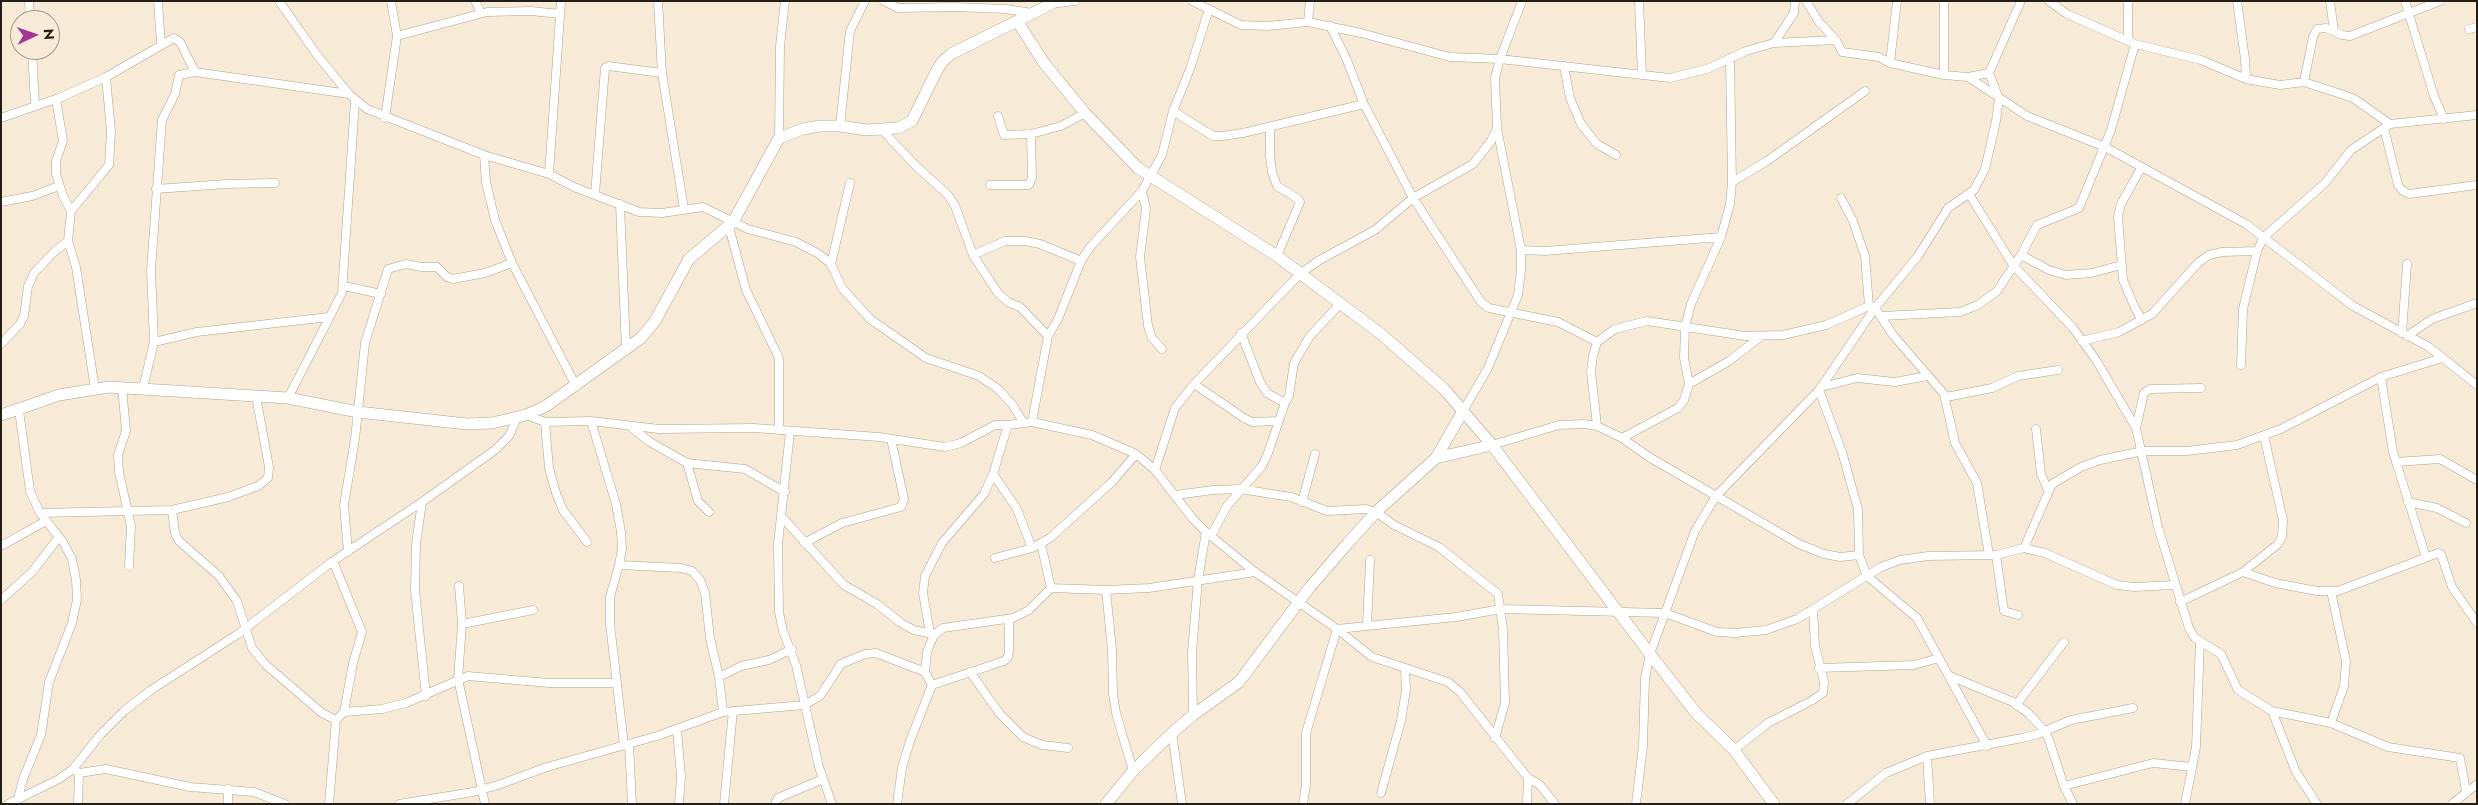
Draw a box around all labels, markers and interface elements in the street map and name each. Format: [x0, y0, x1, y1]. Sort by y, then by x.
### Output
north arrow [10, 10, 60, 60]
text: N [39, 28, 59, 40]

